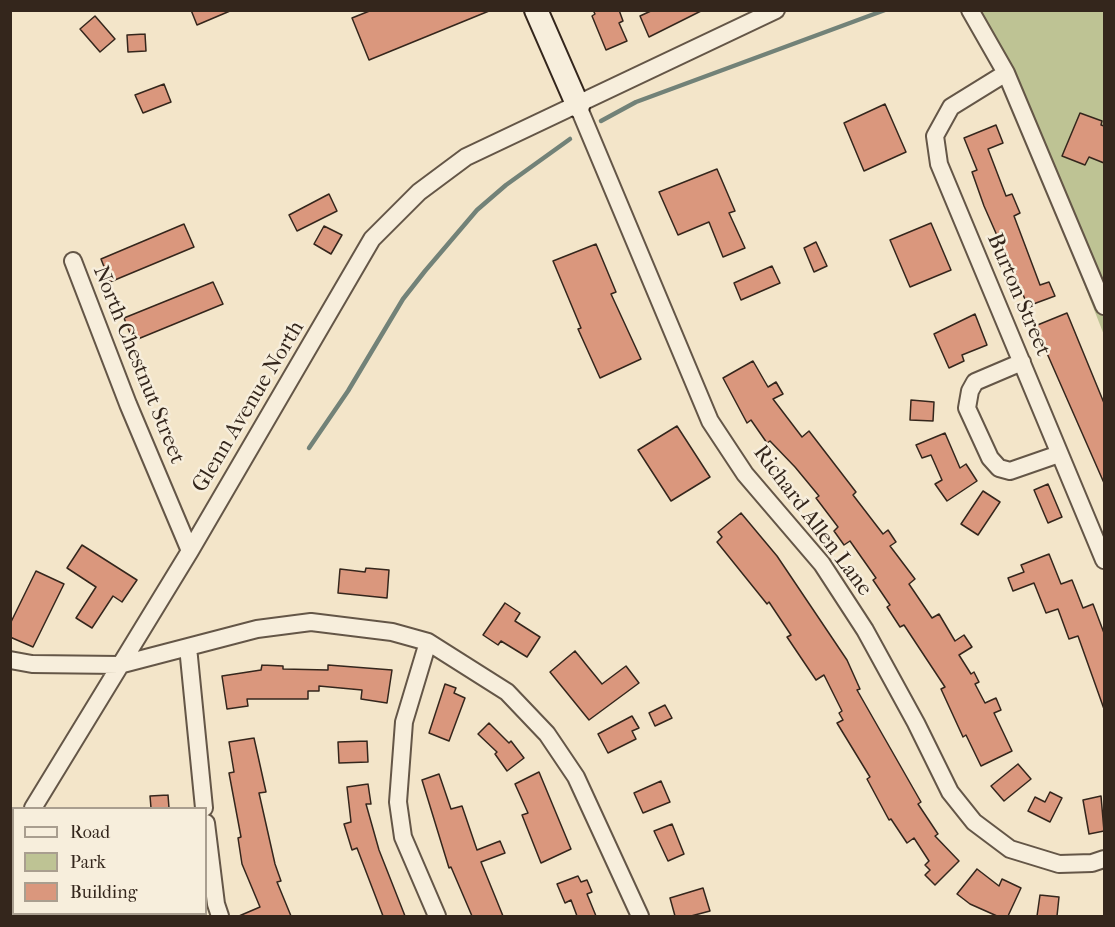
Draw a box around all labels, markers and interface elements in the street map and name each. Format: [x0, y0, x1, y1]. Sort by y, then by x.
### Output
street label: Burton Street [980, 230, 1056, 360]
street label: North Chestnut Street [86, 262, 190, 468]
street label: Glenn Avenue North [187, 316, 311, 498]
street label: Richard Allen Lane [747, 440, 877, 602]
legend [12, 807, 207, 915]
text: Road [70, 822, 110, 843]
text: Park [70, 852, 106, 873]
text: Building [70, 882, 137, 903]

